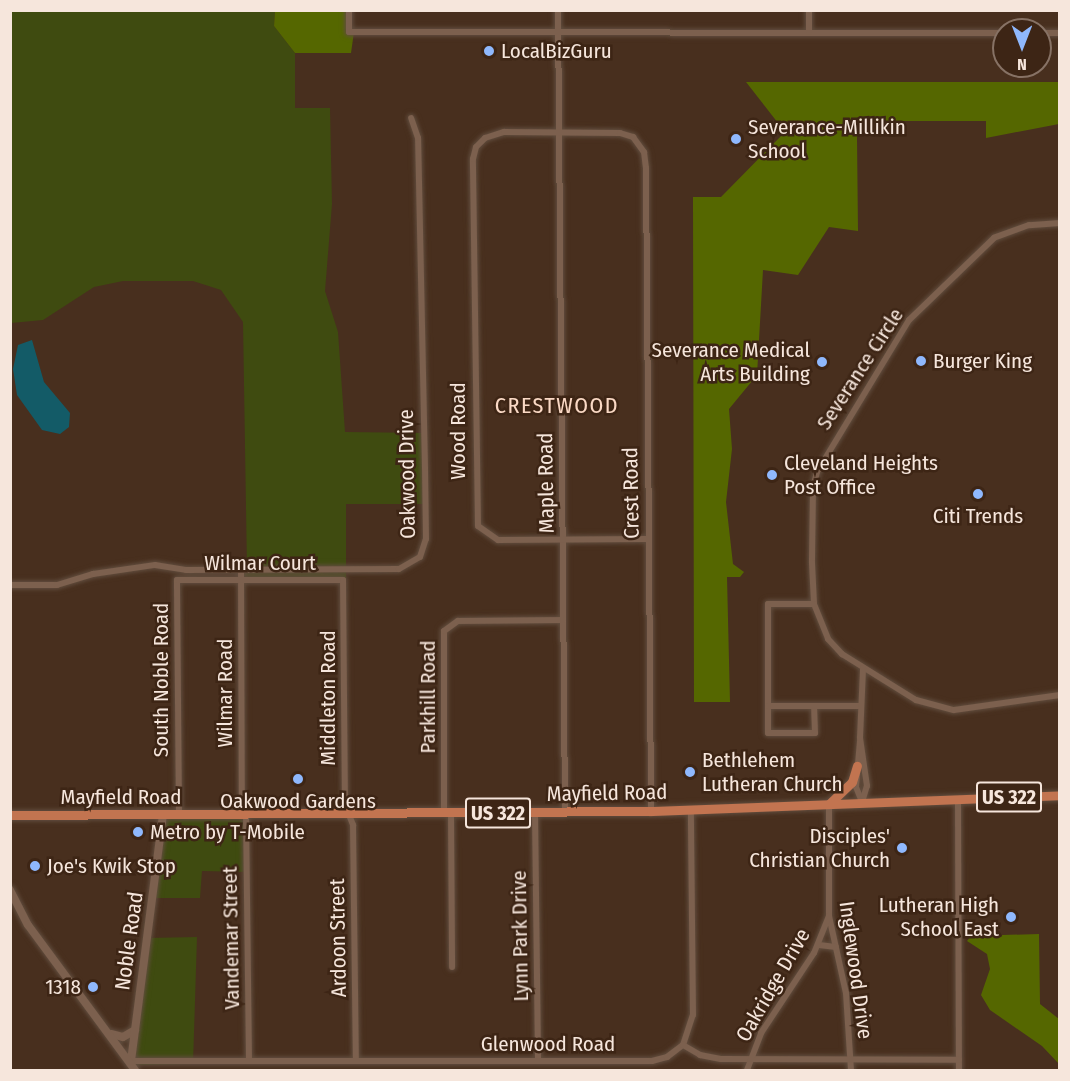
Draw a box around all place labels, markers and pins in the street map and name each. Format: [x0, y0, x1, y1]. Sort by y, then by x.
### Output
place label: LocalBizGuru [501, 38, 612, 64]
marker: LocalBizGuru [482, 44, 496, 58]
place label: Severance-Millikin School [748, 114, 906, 164]
marker: Severance-Millikin School [729, 132, 743, 146]
place label: Severance Medical Arts Building [651, 337, 810, 387]
place label: Burger King [933, 348, 1032, 374]
marker: Burger King [914, 354, 928, 368]
marker: Severance Medical Arts Building [815, 355, 829, 369]
place label: Cleveland Heights Post Office [784, 450, 938, 500]
marker: Cleveland Heights Post Office [765, 468, 779, 482]
marker: Citi Trends [971, 487, 985, 501]
place label: Citi Trends [933, 503, 1023, 529]
place label: Bethlehem Lutheran Church [702, 747, 843, 797]
marker: Bethlehem Lutheran Church [683, 765, 697, 779]
marker: Oakwood Gardens [291, 772, 305, 786]
place label: Oakwood Gardens [220, 788, 376, 814]
place label: Metro by T-Mobile [150, 819, 305, 845]
place label: Disciples' Christian Church [749, 823, 890, 873]
marker: Metro by T-Mobile [131, 825, 145, 839]
marker: Disciples' Christian Church [895, 841, 909, 855]
place label: Joe's Kwik Stop [47, 853, 176, 879]
marker: Joe's Kwik Stop [28, 859, 42, 873]
place label: Lutheran High School East [879, 892, 999, 942]
marker: Lutheran High School East [1004, 910, 1018, 924]
place label: 1318 [45, 974, 81, 1000]
marker: 1318 [86, 980, 100, 994]

